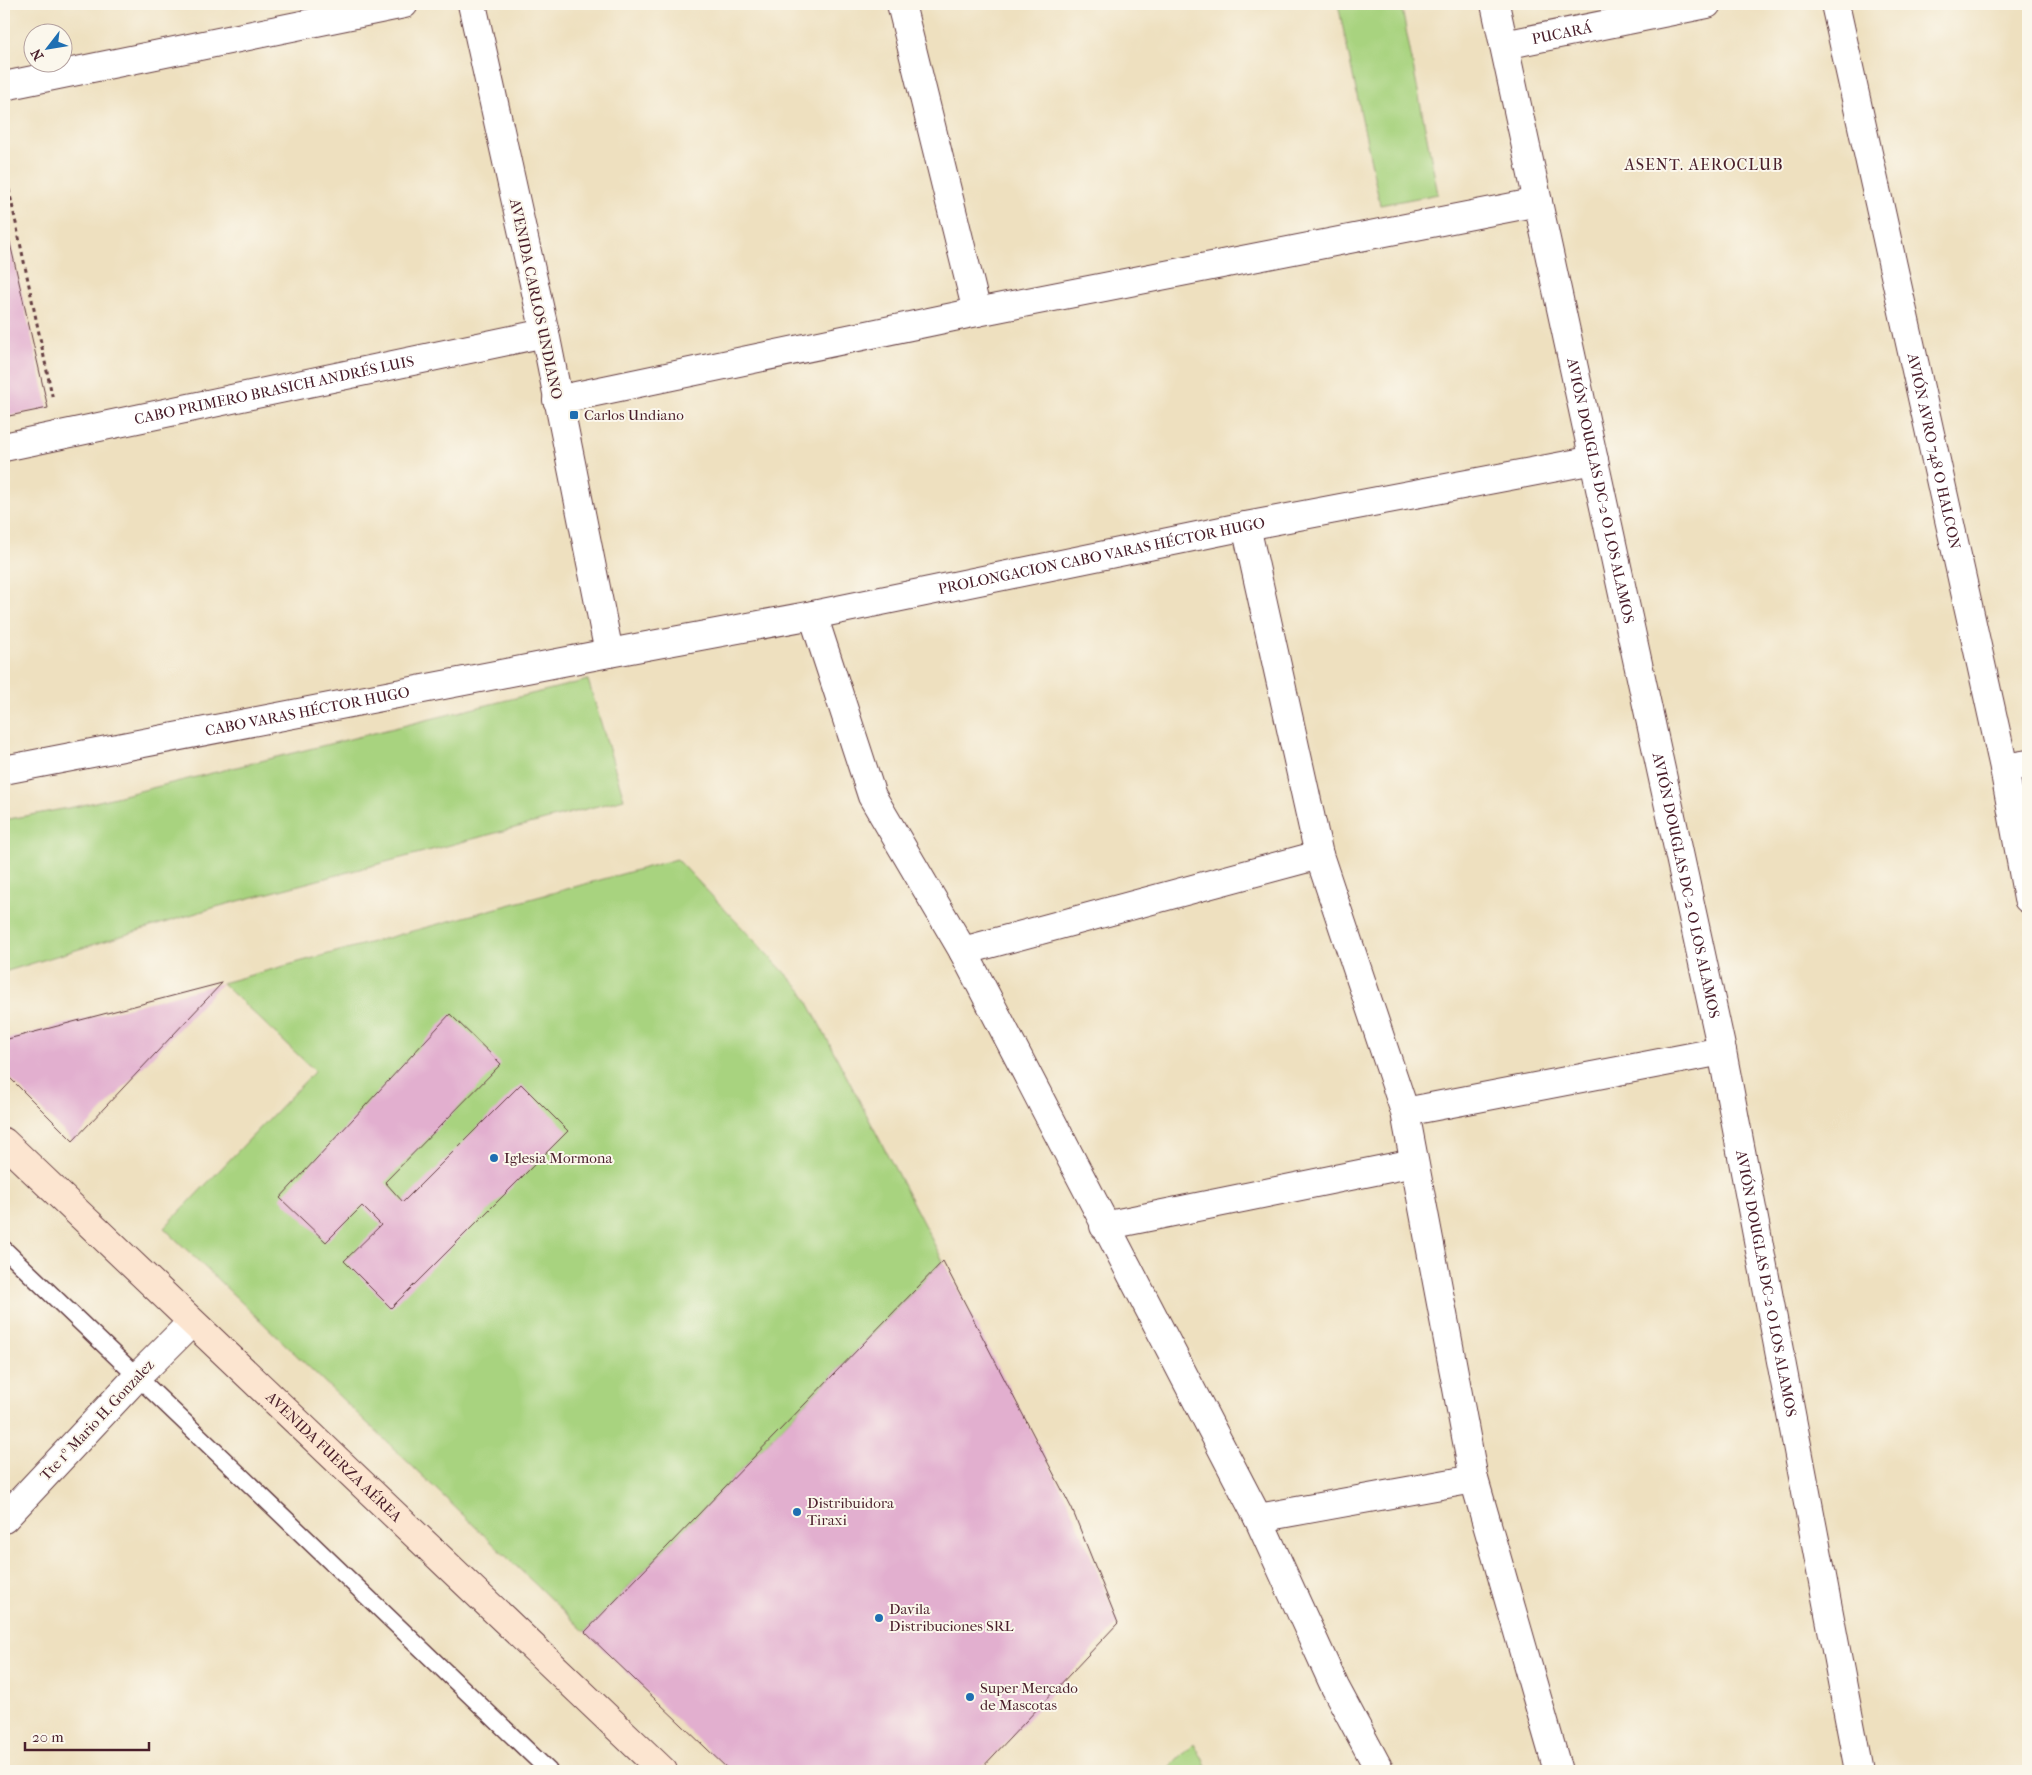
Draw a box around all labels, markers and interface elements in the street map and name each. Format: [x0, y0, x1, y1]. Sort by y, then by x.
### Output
street label: PUCARÁ [1530, 18, 1594, 48]
north arrow [22, 22, 72, 72]
text: N [27, 45, 47, 63]
district label: ASENT. AEROCLUB [1623, 155, 1784, 174]
street label: AVENIDA CARLOS UNDIANO [506, 196, 566, 401]
street label: AVIÓN AVRO 748 O HALCON [1903, 351, 1964, 551]
street label: CABO PRIMERO BRASICH ANDRÉS LUIS [133, 352, 416, 428]
street label: AVIÓN DOUGLAS DC-2 O LOS ALAMOS [1563, 355, 1638, 625]
place label: Carlos Undiano [584, 406, 684, 424]
marker: Carlos Undiano [568, 409, 580, 421]
street label: PROLONGACION CABO VARAS HÉCTOR HUGO [936, 514, 1267, 598]
street label: CABO VARAS HÉCTOR HUGO [204, 683, 411, 740]
street label: AVIÓN DOUGLAS DC-2 O LOS ALAMOS [1648, 750, 1724, 1020]
street label: AVIÓN DOUGLAS DC-2 O LOS ALAMOS [1732, 1148, 1800, 1419]
place label: Iglesia Mormona [504, 1149, 613, 1167]
marker: Iglesia Mormona [488, 1152, 500, 1164]
street label: Tte 1º Mario H. Gonzalez [36, 1356, 158, 1484]
street label: AVENIDA FUERZA AÉREA [262, 1387, 406, 1526]
place label: Distribuidora Tiraxi [807, 1494, 895, 1529]
marker: Distribuidora Tiraxi [791, 1506, 803, 1518]
place label: Davila Distribuciones SRL [889, 1600, 1014, 1635]
marker: Davila Distribuciones SRL [873, 1612, 885, 1624]
place label: Super Mercado de Mascotas [980, 1679, 1078, 1714]
marker: Super Mercado de Mascotas [964, 1691, 976, 1703]
scale bar [25, 1720, 149, 1752]
text: 20 m [32, 1728, 64, 1746]

